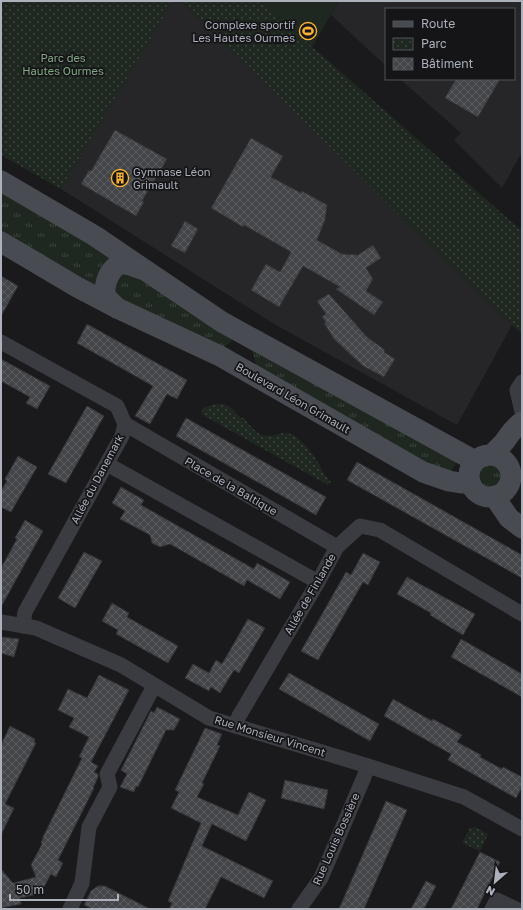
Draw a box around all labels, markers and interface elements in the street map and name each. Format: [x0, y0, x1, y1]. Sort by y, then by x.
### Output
legend [385, 8, 515, 80]
text: Route [421, 16, 455, 31]
place label: Complexe sportif Les Hautes Ourmes [192, 18, 295, 44]
sports icon: Complexe sportif Les Hautes Ourmes [298, 21, 318, 41]
text: Parc [421, 36, 447, 51]
park label: Parc des Hautes Ourmes [22, 51, 104, 77]
text: Bâtiment [421, 56, 474, 71]
place label: Gymnase Léon Grimault [133, 165, 211, 191]
building icon: Gymnase Léon Grimault [110, 168, 130, 188]
street label: Boulevard Léon Grimault [234, 359, 353, 436]
street label: Allée du Danemark [68, 432, 126, 526]
street label: Place de la Baltique [183, 454, 280, 517]
street label: Allée de Finlande [281, 551, 338, 637]
street label: Rue Monsieur Vincent [213, 712, 327, 759]
street label: Rue Louis Bossière [309, 791, 362, 887]
north arrow [475, 862, 515, 902]
scale bar [10, 876, 118, 902]
text: 50 m [16, 882, 44, 897]
text: N [483, 884, 497, 899]

